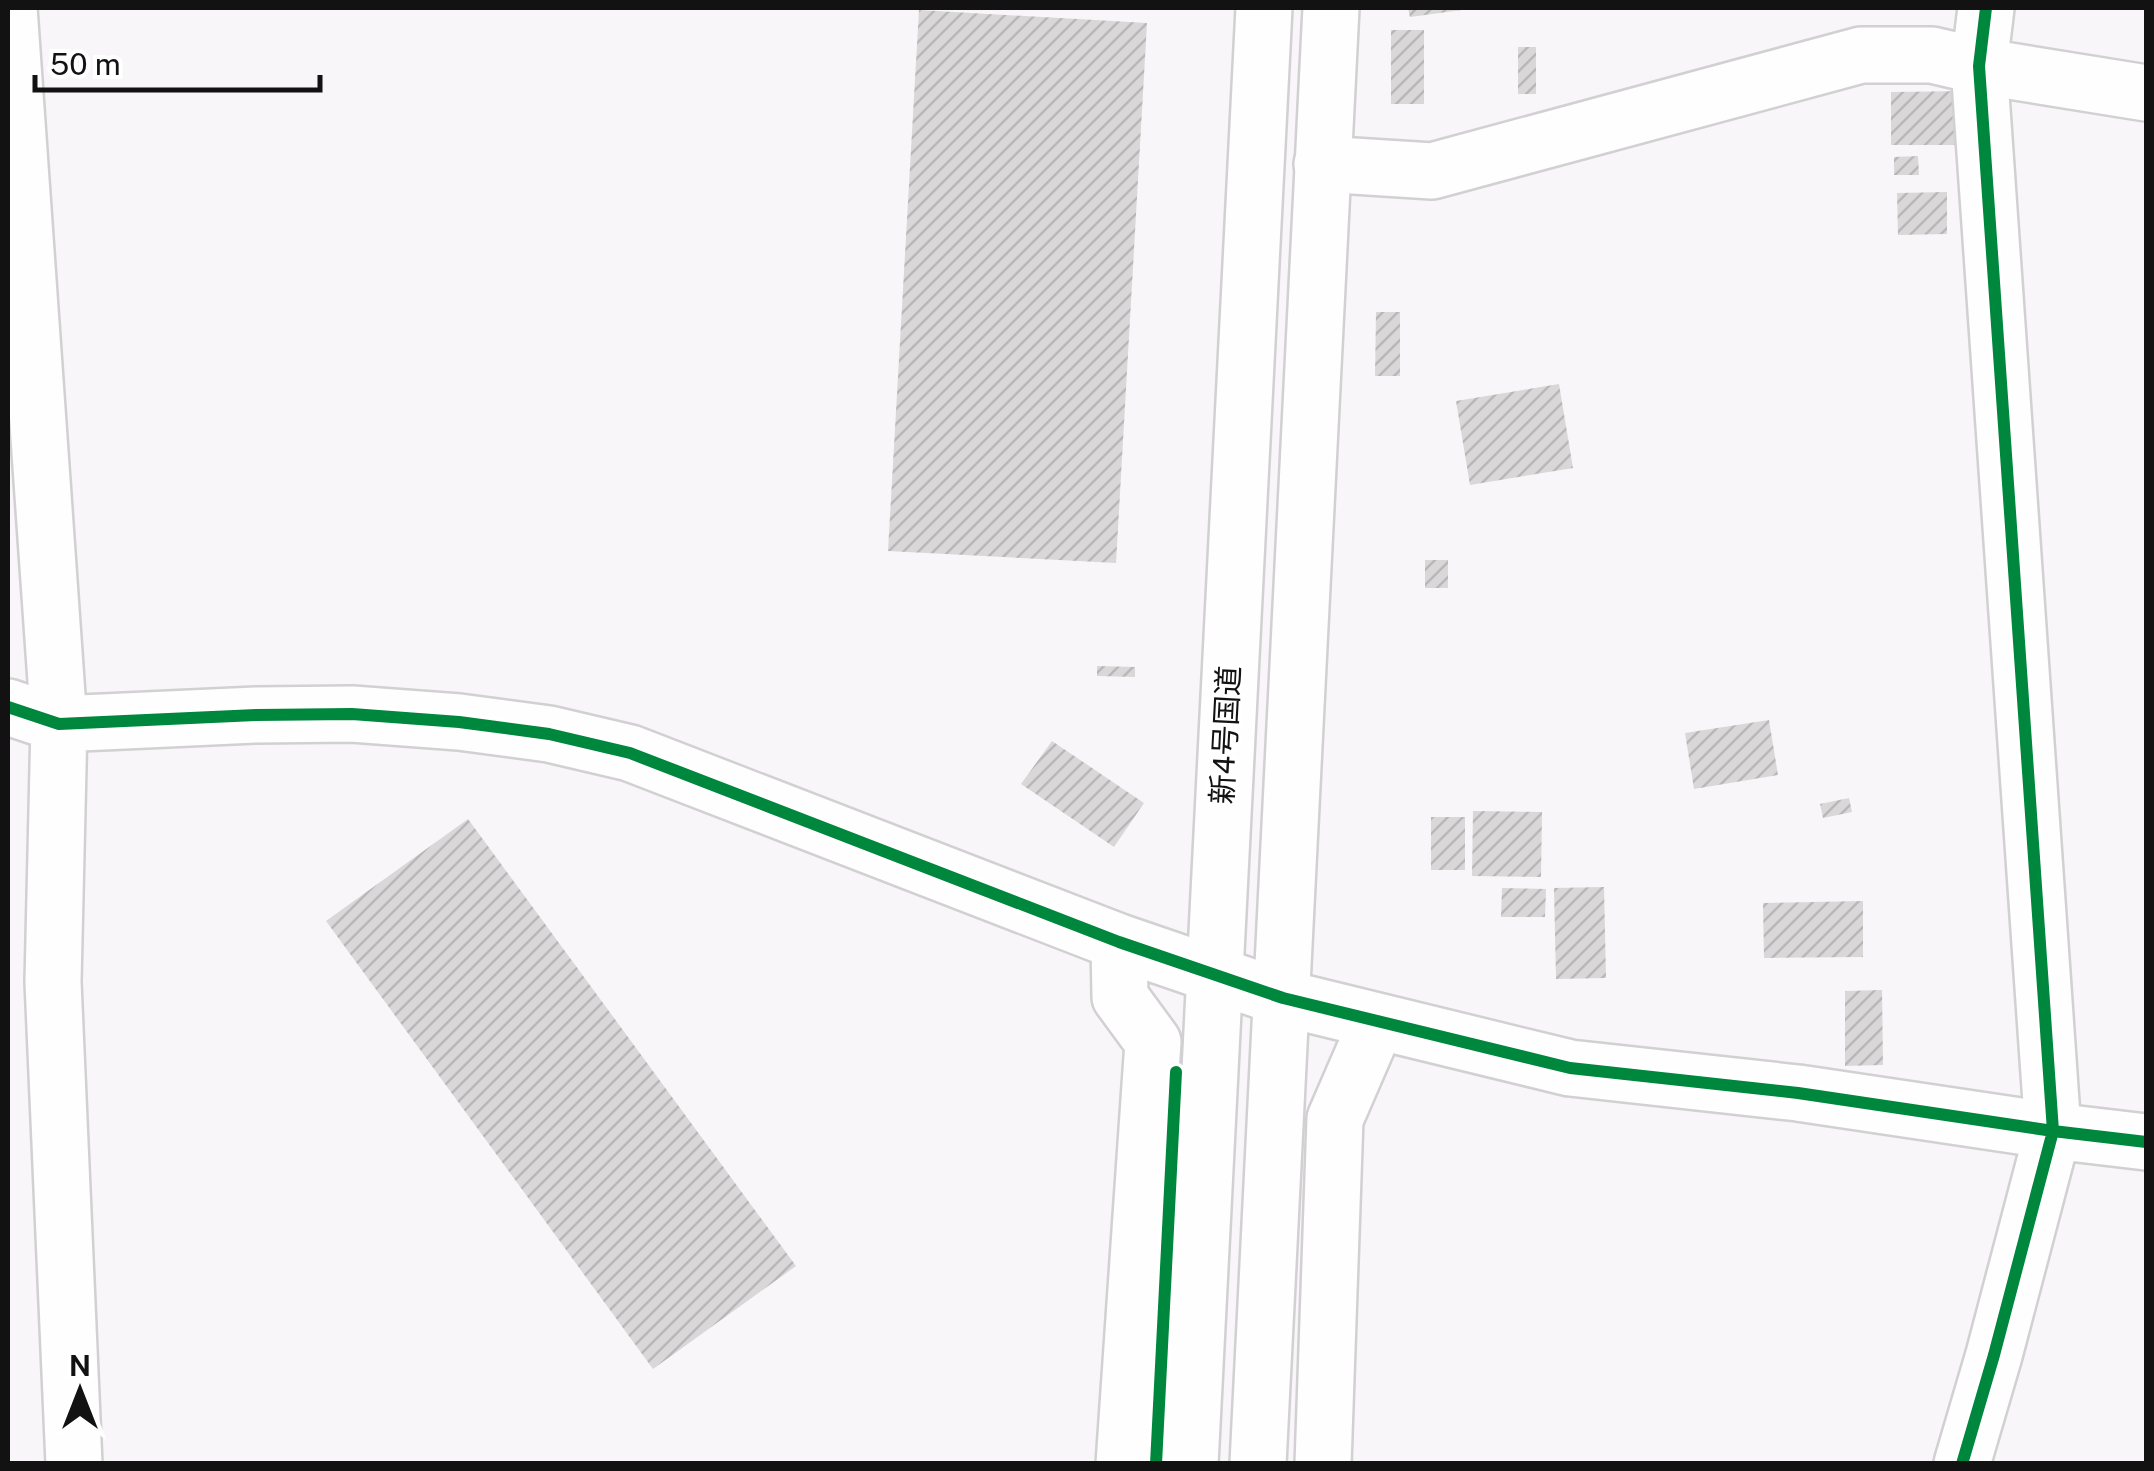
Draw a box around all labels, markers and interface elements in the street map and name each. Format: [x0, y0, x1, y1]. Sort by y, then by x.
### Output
scale bar [35, 30, 320, 92]
text: 50 m [50, 46, 121, 82]
street label: 新4号国道 [1203, 665, 1247, 805]
north arrow [30, 1341, 130, 1441]
text: N [69, 1349, 91, 1382]

